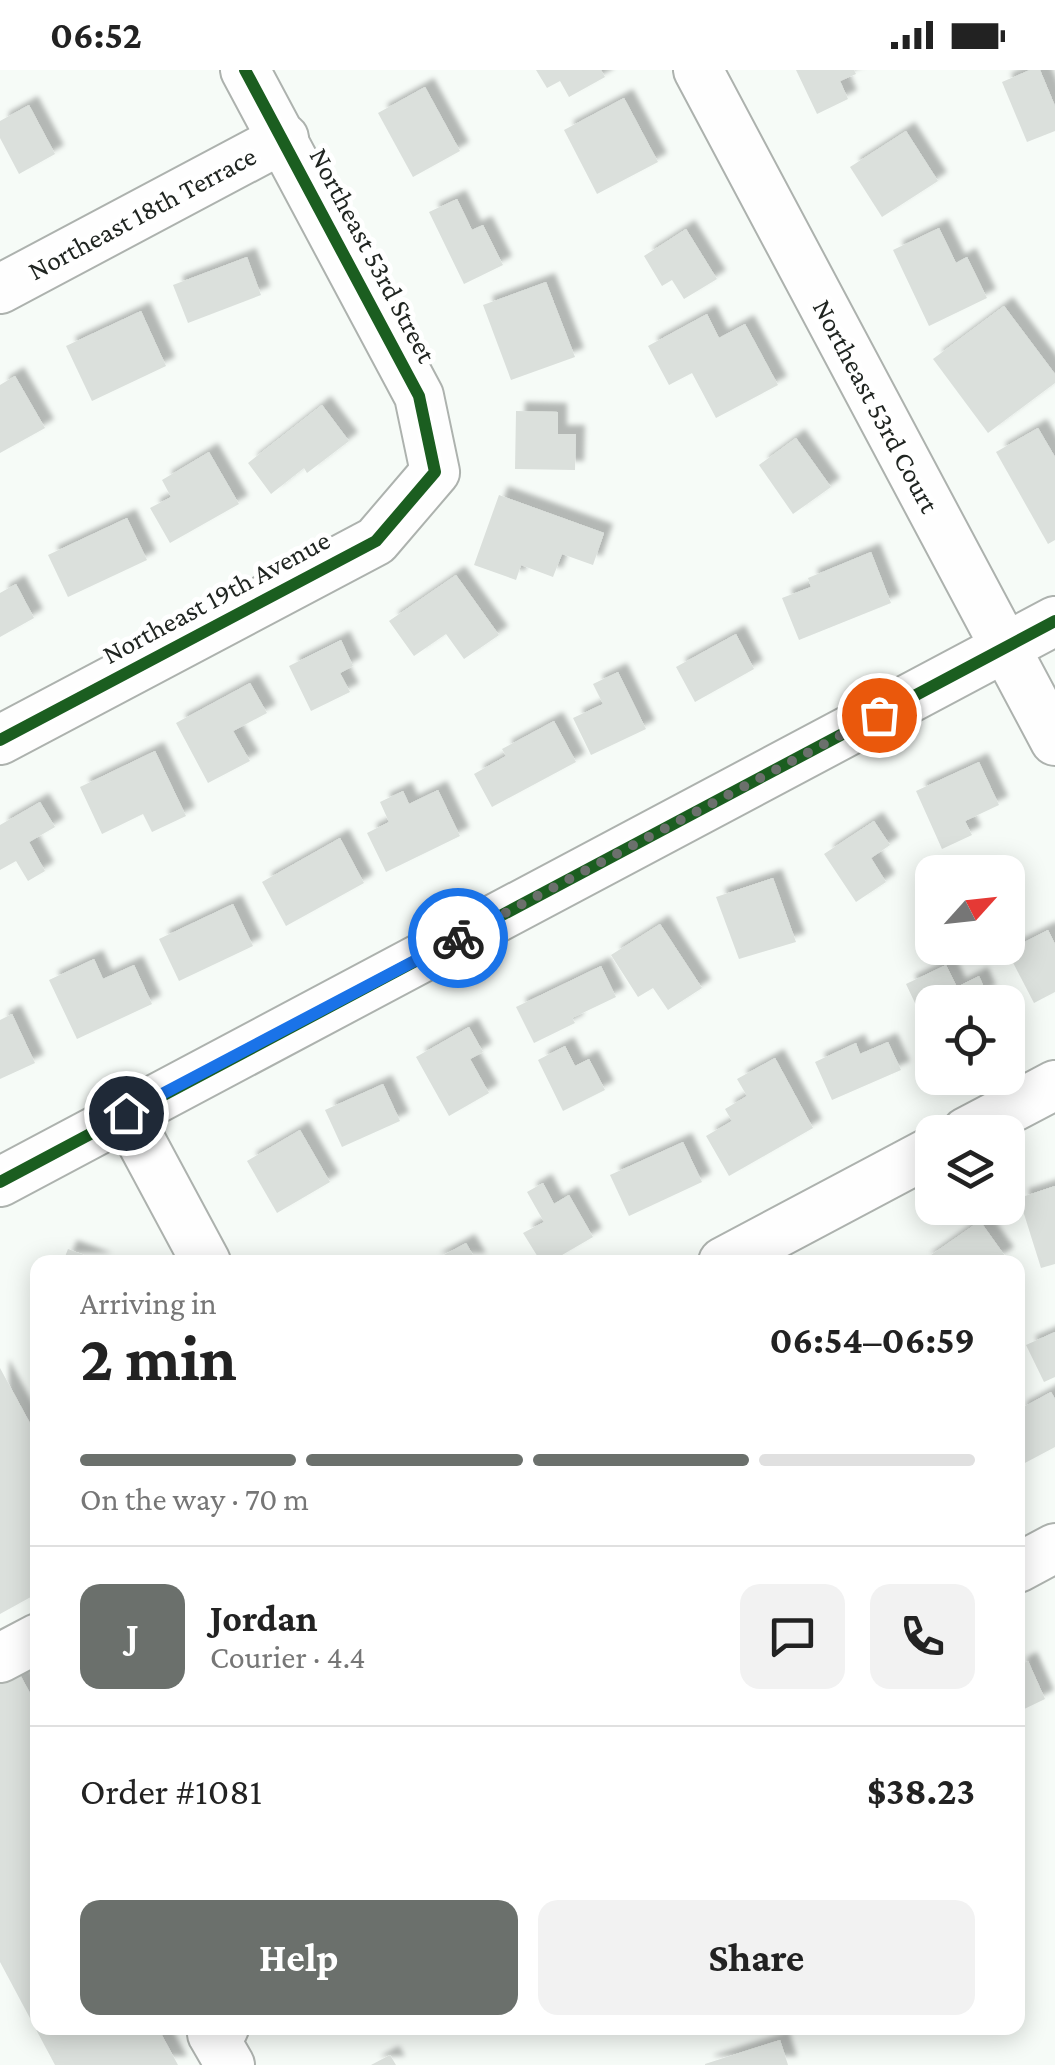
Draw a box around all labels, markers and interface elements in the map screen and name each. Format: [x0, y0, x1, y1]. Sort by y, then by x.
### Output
text: 06:52 [50, 14, 142, 56]
street label: Northeast 18th Terrace [23, 140, 261, 286]
street label: Northeast 53rd Street [303, 143, 443, 368]
street label: Northeast 53rd Court [807, 294, 946, 519]
street label: Northeast 19th Avenue [97, 524, 335, 670]
pin [837, 673, 922, 758]
icon: bag [852, 688, 907, 743]
north arrow [915, 855, 1025, 965]
map controls [915, 855, 1025, 1225]
courier [408, 888, 508, 988]
icon: bike [431, 911, 486, 966]
button: locate [915, 985, 1025, 1095]
pin [84, 1071, 169, 1156]
icon: home [99, 1086, 154, 1141]
button: layers [915, 1115, 1025, 1225]
text: Arriving in [80, 1285, 217, 1321]
text: 06:54–06:59 [770, 1319, 975, 1361]
text: 2 min [80, 1322, 237, 1394]
text: On the way · 70 m [80, 1481, 309, 1517]
button: chat [740, 1584, 845, 1689]
button: phone [870, 1584, 975, 1689]
text: Jordan [210, 1597, 318, 1639]
text: J [126, 1615, 139, 1657]
text: Courier · 4.4 [210, 1639, 366, 1675]
text: Order #1081 [80, 1770, 262, 1812]
text: $38.23 [867, 1770, 975, 1812]
button: Help [80, 1900, 518, 2015]
button: Share [538, 1900, 975, 2015]

